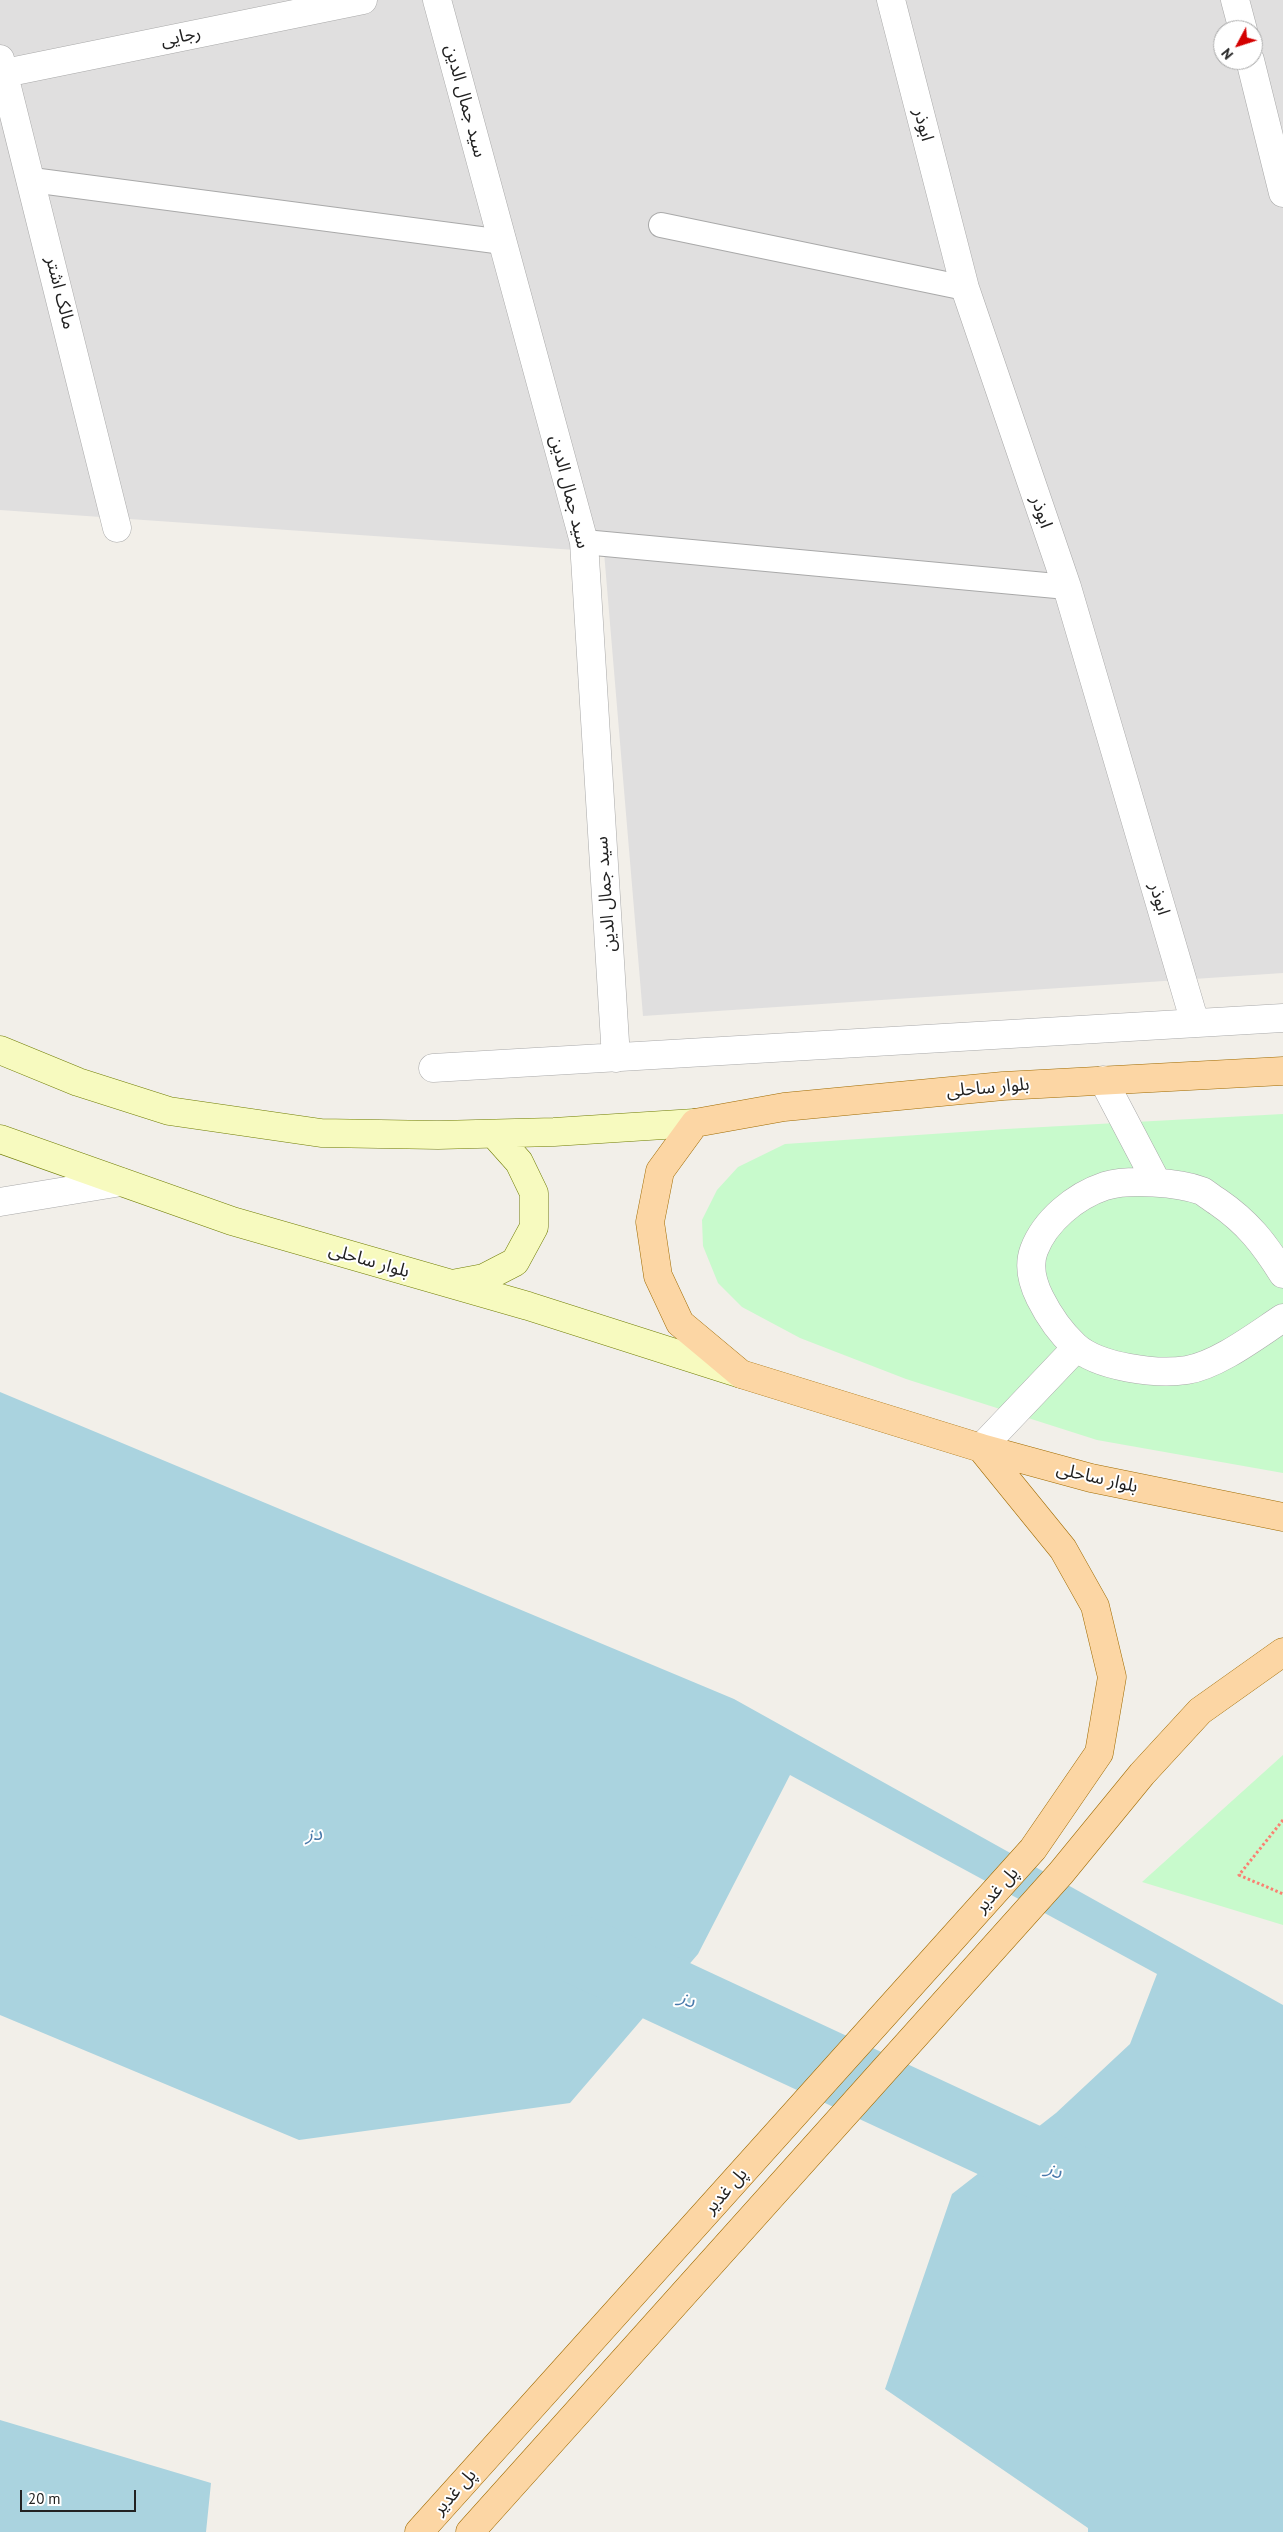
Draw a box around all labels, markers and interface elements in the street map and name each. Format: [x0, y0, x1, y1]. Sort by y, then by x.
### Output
north arrow [1213, 20, 1263, 70]
street label: رجایی [159, 22, 203, 52]
street label: سید جمال الدین [440, 42, 490, 160]
text: N [1217, 45, 1237, 63]
street label: ابوذر [908, 106, 938, 144]
street label: مالک اشتر [41, 255, 79, 331]
street label: سید جمال الدین [545, 433, 593, 551]
street label: ابوذر [1025, 493, 1057, 531]
street label: سید جمال الدین [591, 835, 621, 953]
street label: ابوذر [1144, 880, 1174, 918]
street label: بلوار ساحلی [946, 1074, 1030, 1102]
street label: بلوار ساحلی [326, 1239, 412, 1283]
street label: بلوار ساحلی [1054, 1458, 1140, 1498]
water label: دز [306, 1824, 322, 1846]
street label: پل غدیر [971, 1863, 1023, 1917]
water label: دز [675, 1986, 699, 2014]
water label: دز [1042, 2157, 1066, 2185]
street label: پل غدیر [700, 2164, 752, 2218]
street label: پل غدیر [429, 2465, 481, 2519]
scale bar [22, 2480, 139, 2512]
text: 20 m [28, 2489, 61, 2508]

